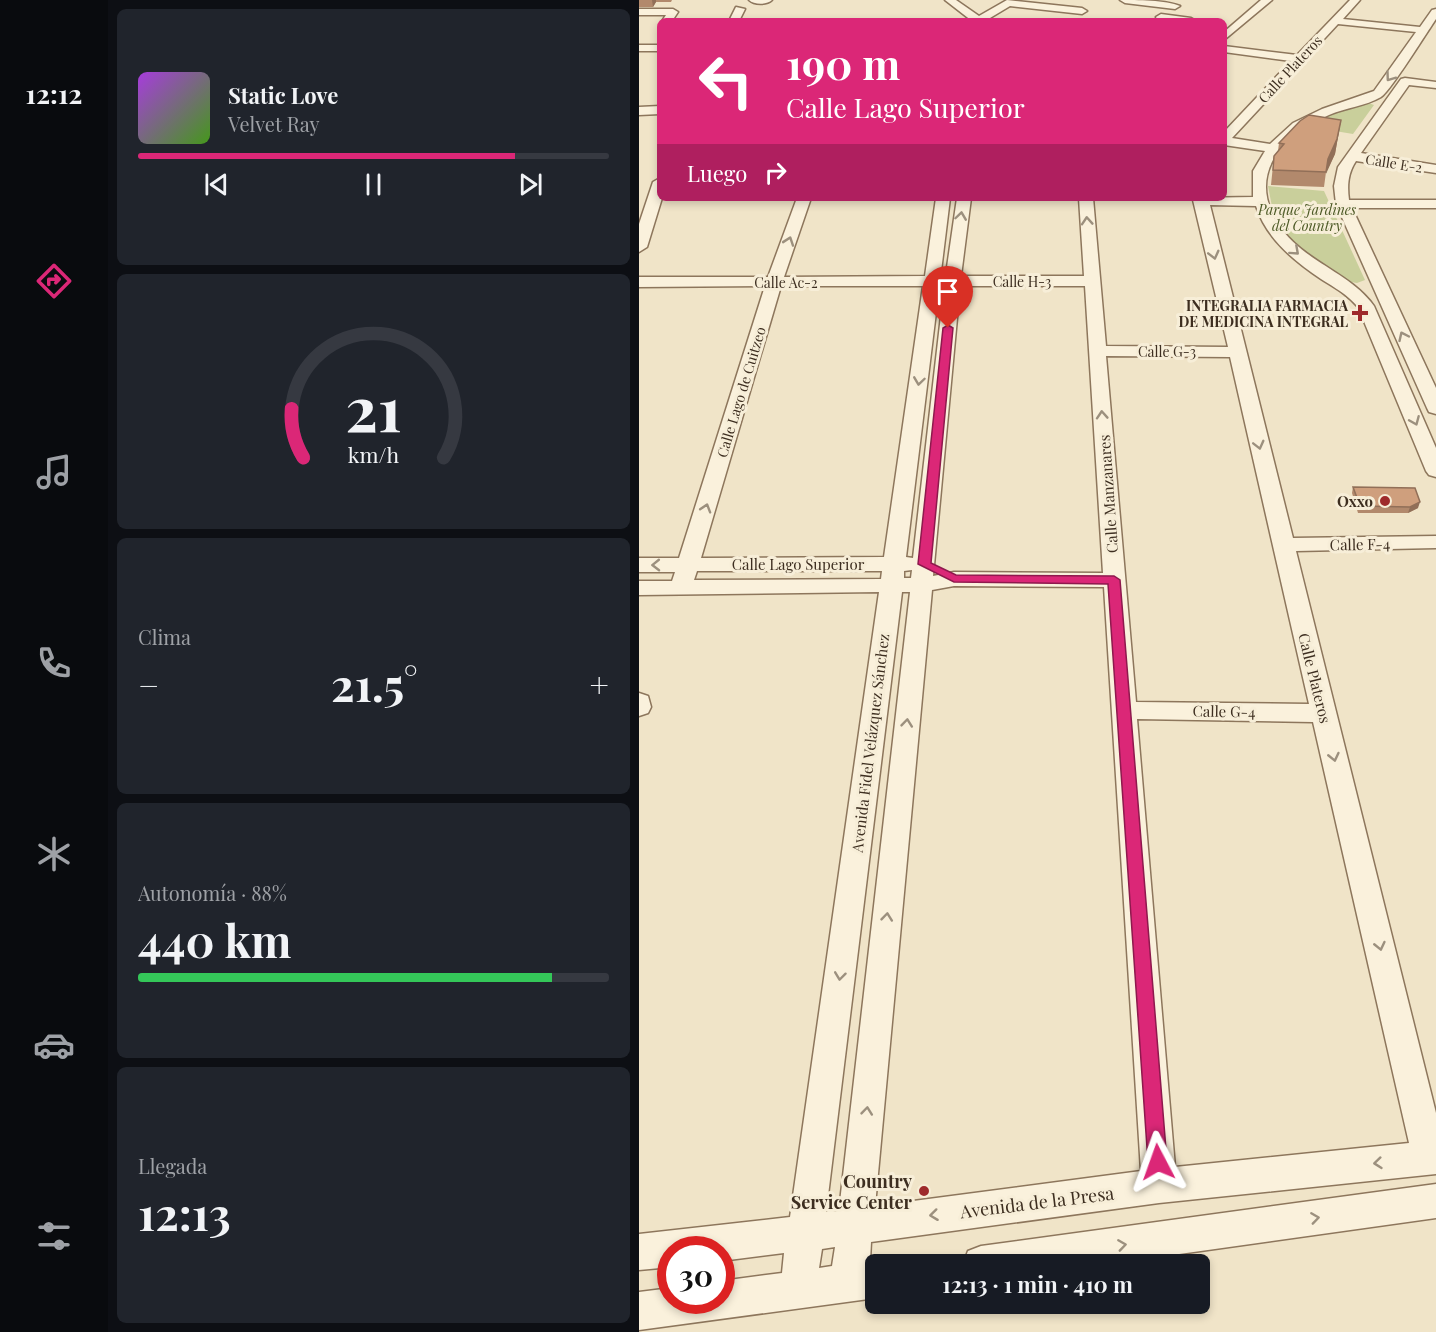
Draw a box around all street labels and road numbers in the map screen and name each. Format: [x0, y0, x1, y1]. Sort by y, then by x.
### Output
street label: Calle Plateros [1254, 31, 1326, 107]
street label: Calle E-2 [1364, 149, 1424, 177]
street label: Calle H-3 [993, 272, 1051, 291]
street label: Calle Ac-2 [754, 273, 818, 292]
street label: Calle Lago de Cuitzeo [712, 324, 770, 460]
street label: Calle G-3 [1138, 342, 1196, 361]
street label: Calle Manzanares [1094, 434, 1122, 554]
street label: Calle F-4 [1330, 533, 1390, 555]
street label: Calle Lago Superior [732, 554, 865, 574]
street label: Calle Plateros [1294, 631, 1336, 725]
street label: Avenida Fidel Velázquez Sánchez [847, 633, 893, 854]
street label: Calle G-4 [1192, 700, 1256, 722]
street label: Avenida de la Presa [958, 1181, 1115, 1223]

